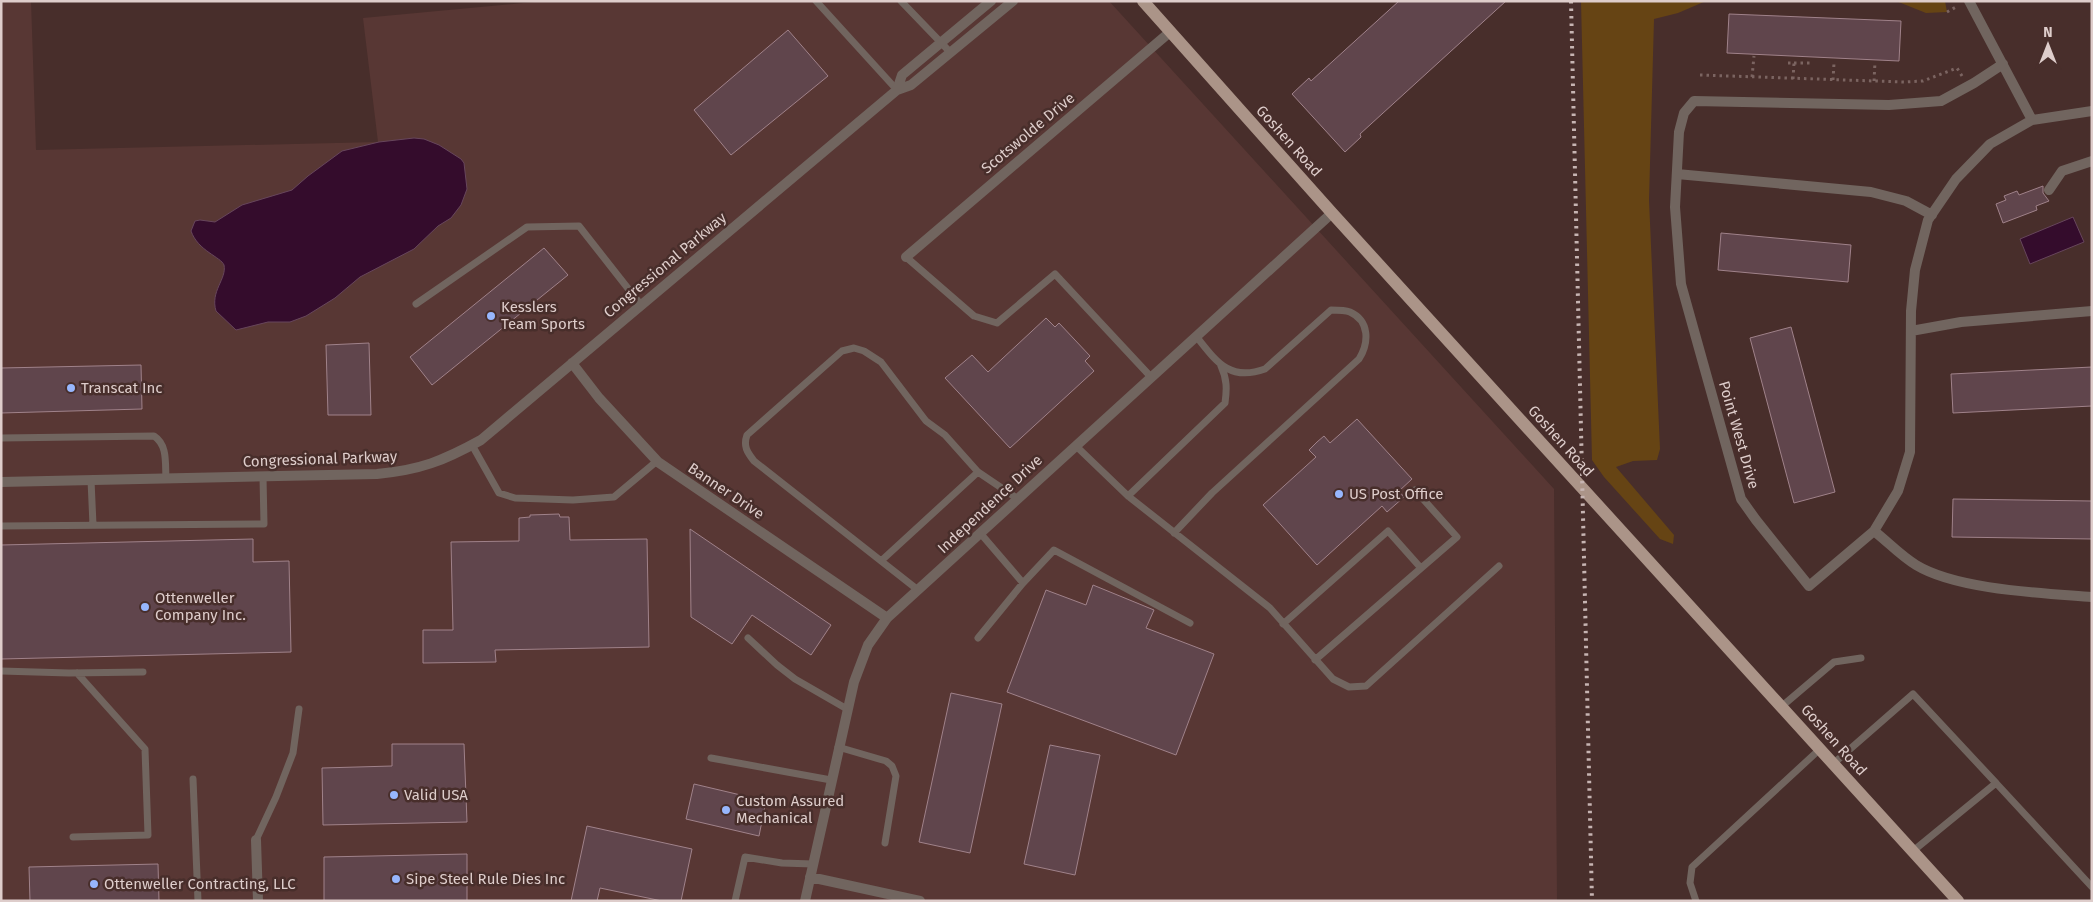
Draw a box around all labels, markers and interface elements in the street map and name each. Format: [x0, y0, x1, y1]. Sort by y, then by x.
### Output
north arrow [2023, 20, 2073, 70]
text: N [2043, 24, 2053, 41]
street label: Scotswolde Drive [978, 89, 1078, 177]
street label: Goshen Road [1252, 102, 1326, 180]
street label: Congressional Parkway [600, 208, 730, 322]
place label: Kesslers Team Sports [501, 298, 585, 333]
marker: Kesslers Team Sports [485, 310, 497, 322]
place label: Transcat Inc [81, 379, 162, 397]
street label: Point West Drive [1715, 379, 1763, 491]
marker: Transcat Inc [65, 382, 77, 394]
street label: Goshen Road [1524, 402, 1598, 480]
street label: Congressional Parkway [243, 447, 398, 471]
street label: Independence Drive [934, 451, 1046, 557]
street label: Banner Drive [684, 459, 768, 523]
place label: US Post Office [1349, 485, 1443, 503]
marker: US Post Office [1333, 488, 1345, 500]
place label: Ottenweller Company Inc. [155, 589, 246, 624]
marker: Ottenweller Company Inc. [139, 601, 151, 613]
street label: Goshen Road [1797, 701, 1871, 779]
place label: Valid USA [404, 786, 468, 804]
marker: Valid USA [388, 789, 400, 801]
place label: Custom Assured Mechanical [736, 792, 844, 827]
marker: Custom Assured Mechanical [720, 804, 732, 816]
place label: Sipe Steel Rule Dies Inc [406, 870, 565, 888]
marker: Sipe Steel Rule Dies Inc [390, 873, 402, 885]
place label: Ottenweller Contracting, LLC [104, 875, 296, 893]
marker: Ottenweller Contracting, LLC [88, 878, 100, 890]

